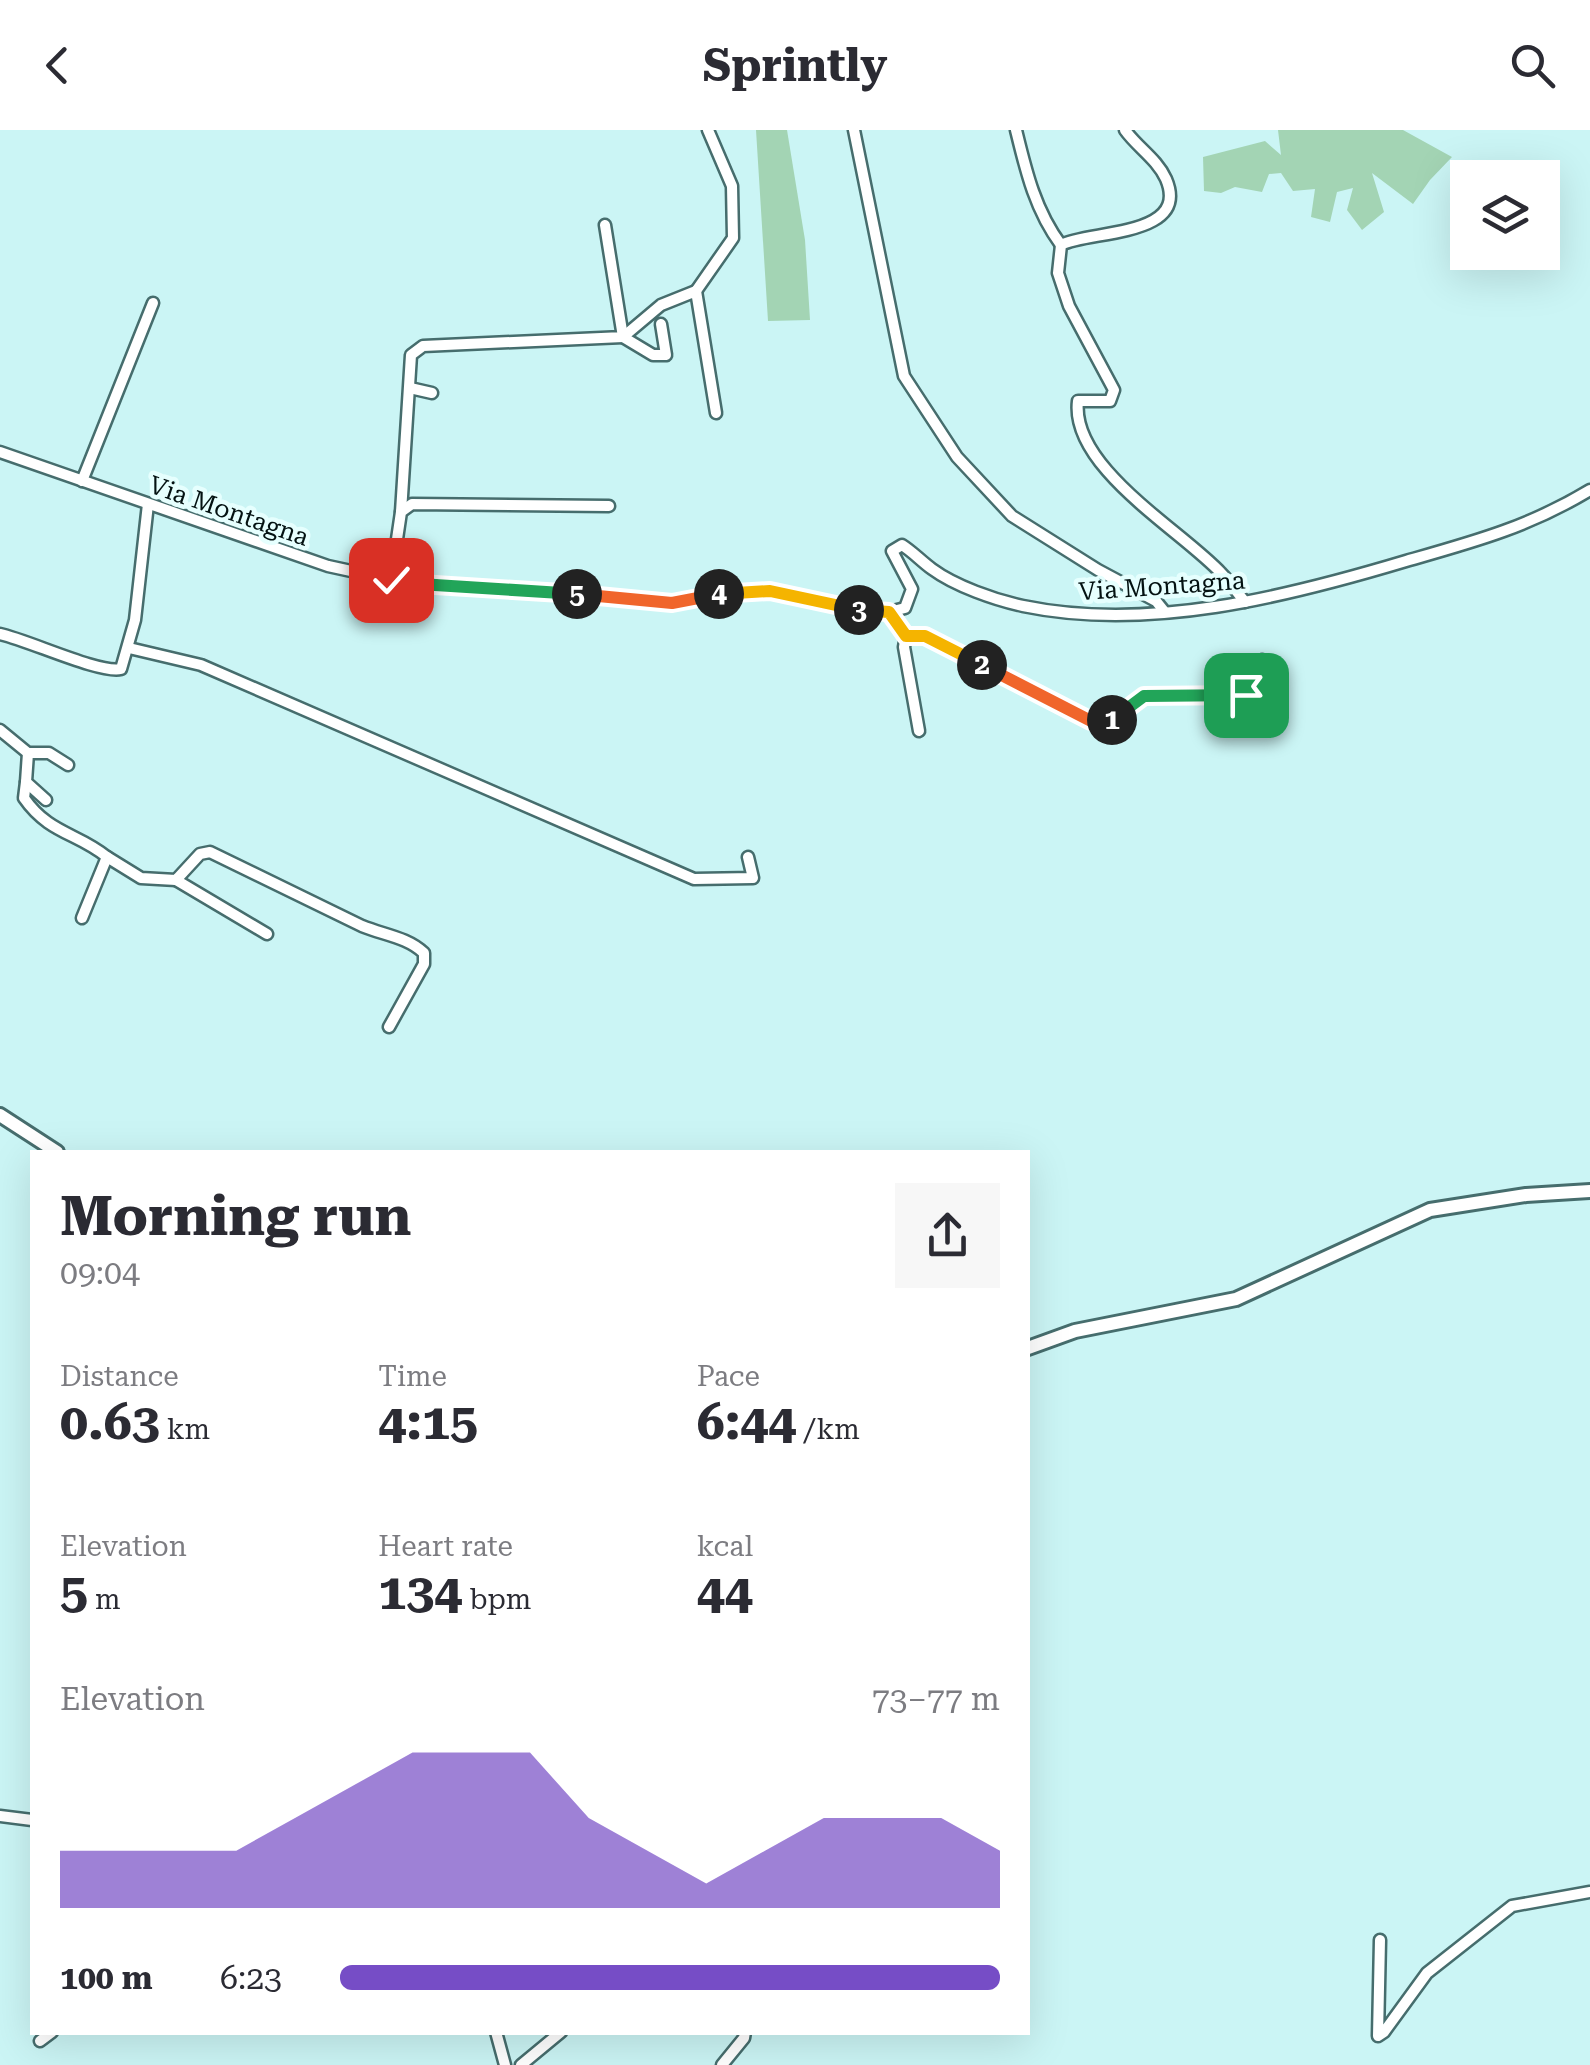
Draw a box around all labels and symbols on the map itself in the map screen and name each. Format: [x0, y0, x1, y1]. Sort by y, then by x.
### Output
street label: Via Montagna [145, 470, 313, 552]
pin [349, 538, 434, 623]
street label: Via Montagna [1078, 566, 1247, 606]
pin: 5 [552, 569, 602, 619]
pin: 4 [694, 569, 744, 619]
pin: 3 [834, 585, 884, 635]
pin: 2 [957, 640, 1007, 690]
pin [1204, 653, 1289, 738]
pin: 1 [1087, 695, 1137, 745]

